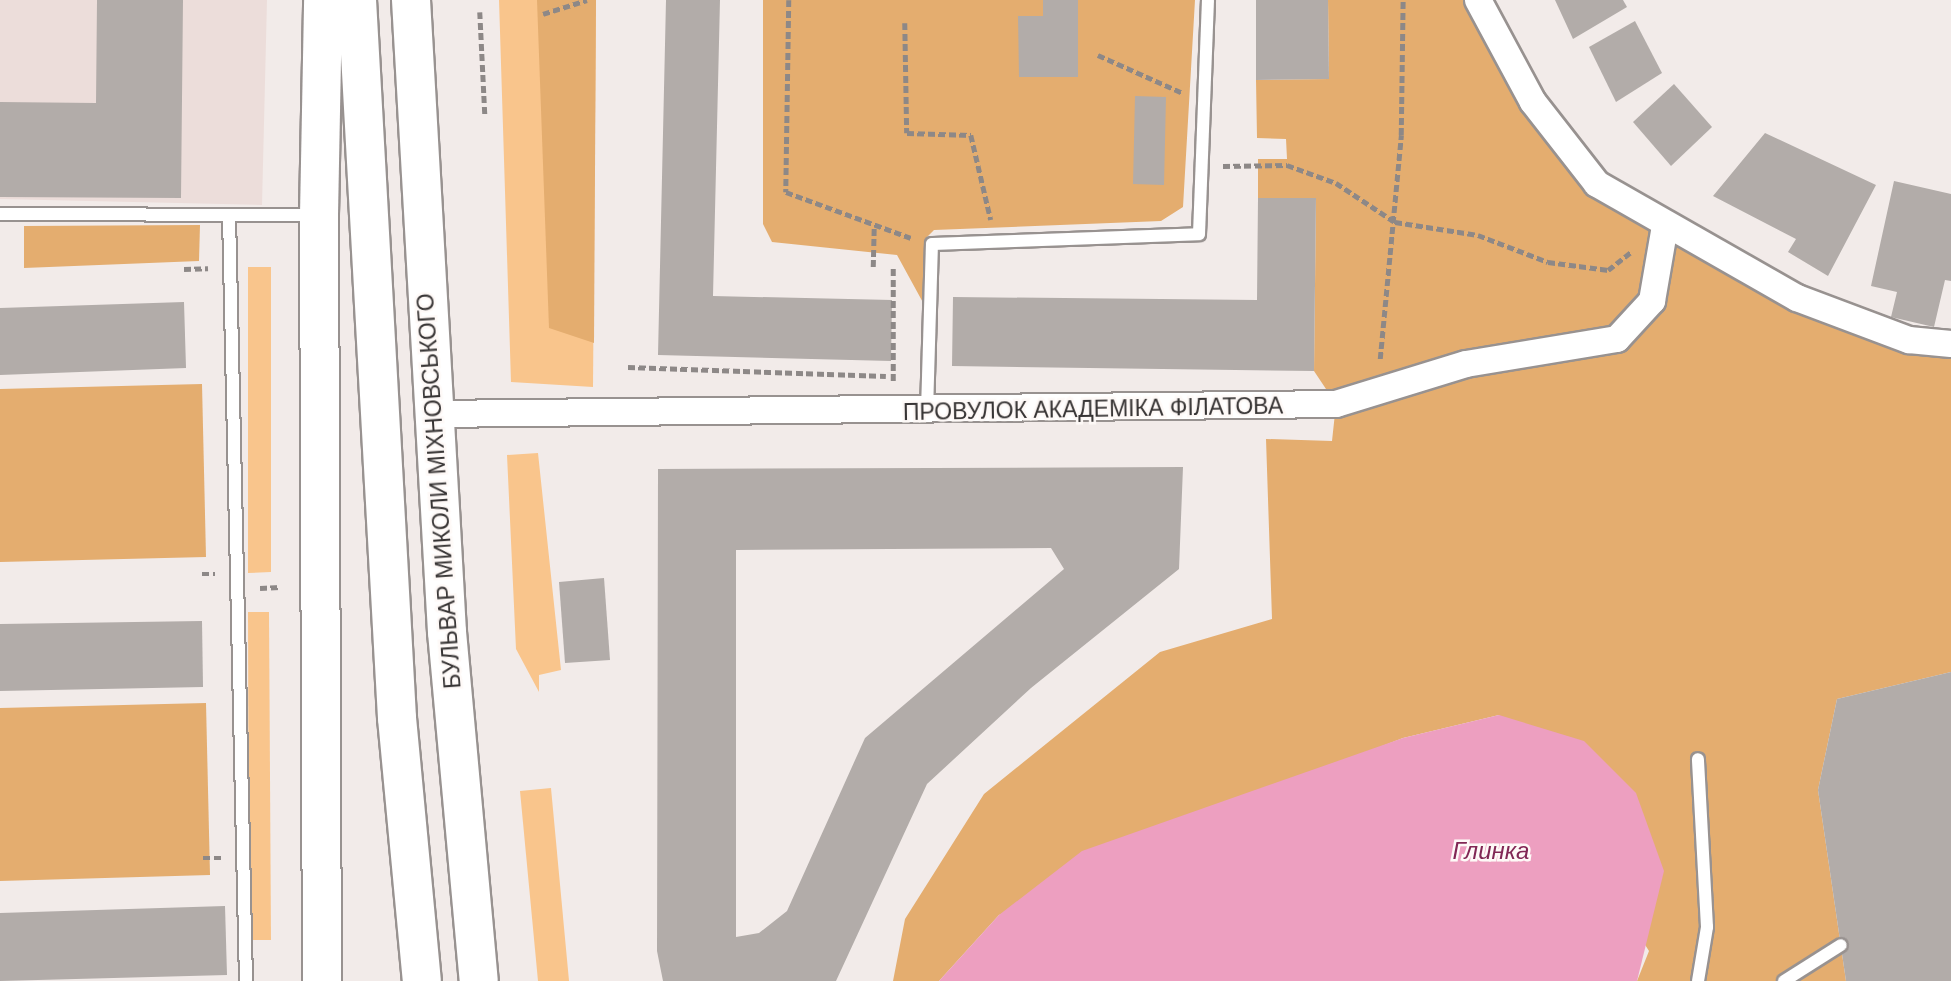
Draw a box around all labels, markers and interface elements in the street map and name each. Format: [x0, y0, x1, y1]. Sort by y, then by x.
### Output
street label: БУЛЬВАР МИКОЛИ МІХНОВСЬКОГО [411, 292, 467, 690]
street label: ПРОВУЛОК АКАДЕМІКА ФІЛАТОВА [903, 392, 1283, 426]
water label: Глинка [1453, 837, 1529, 865]

